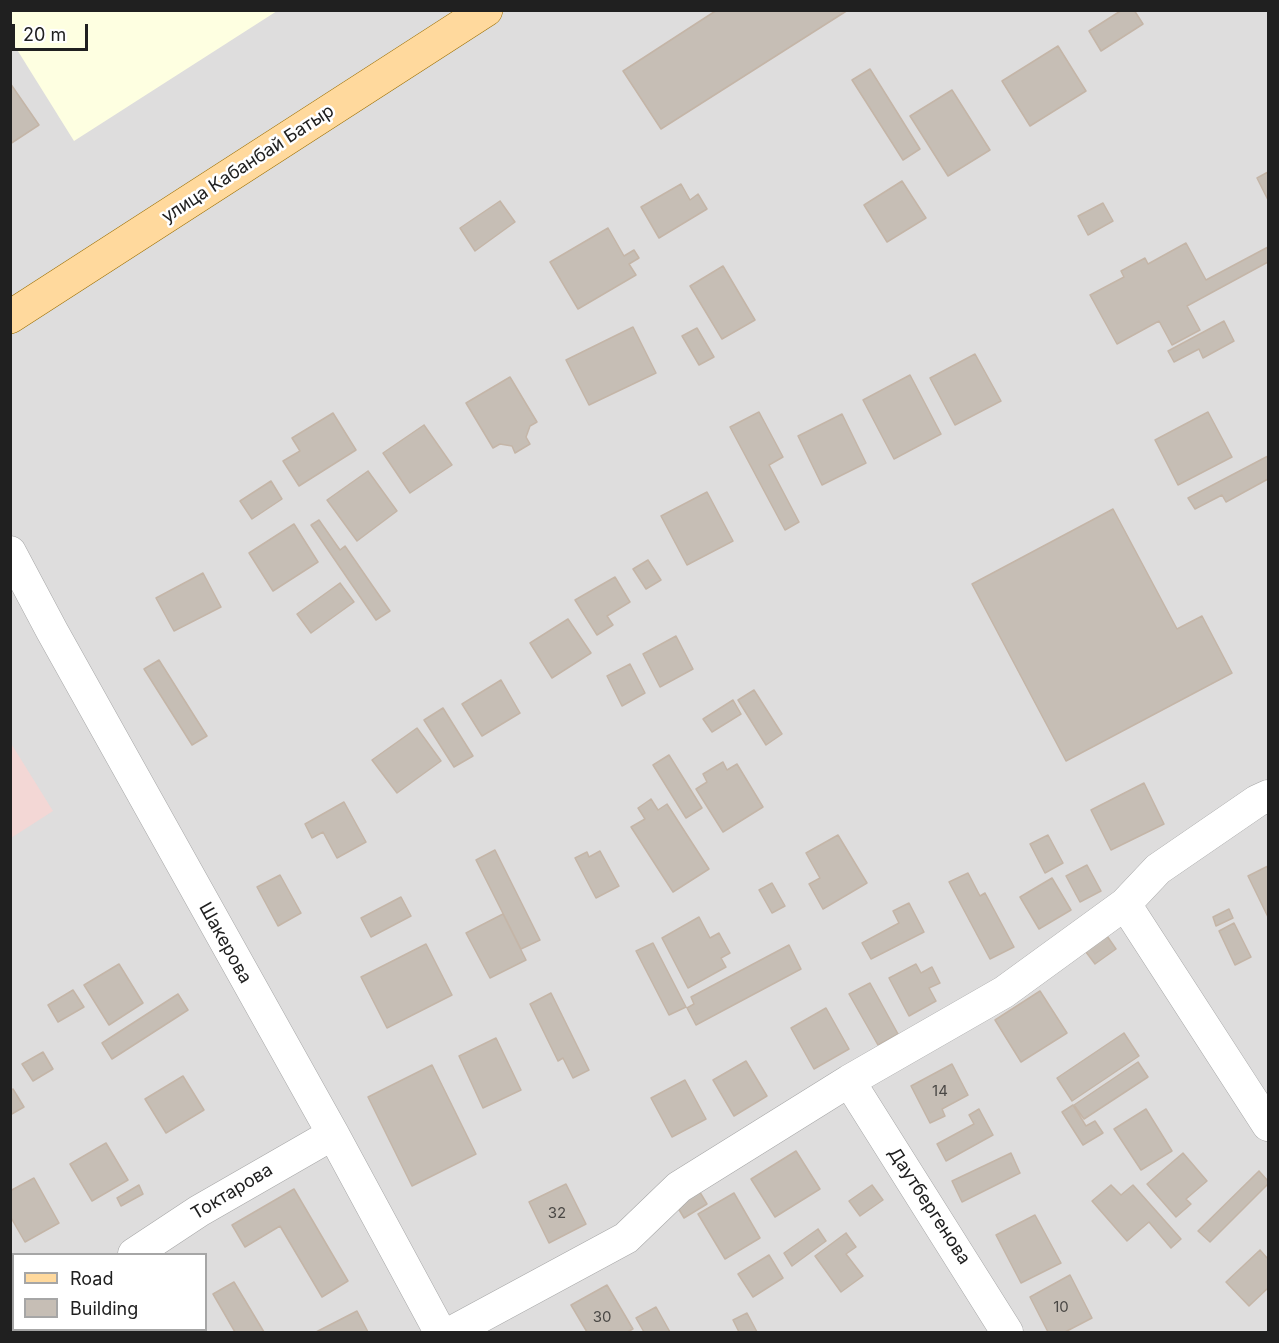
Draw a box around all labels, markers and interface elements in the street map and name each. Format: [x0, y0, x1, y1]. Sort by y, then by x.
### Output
scale bar [15, 12, 92, 50]
text: 20 m [23, 24, 66, 45]
street label: улица Кабанбай Батыр [158, 100, 338, 228]
street label: Шакерова [194, 899, 256, 987]
house number: 14 [932, 1082, 948, 1100]
street label: Даутбергенова [883, 1143, 975, 1269]
street label: Токтарова [187, 1159, 277, 1225]
house number: 32 [548, 1204, 566, 1222]
legend [12, 1253, 207, 1331]
text: Road [70, 1268, 113, 1289]
text: Building [70, 1298, 138, 1319]
house number: 10 [1053, 1298, 1069, 1316]
house number: 30 [593, 1308, 611, 1326]

